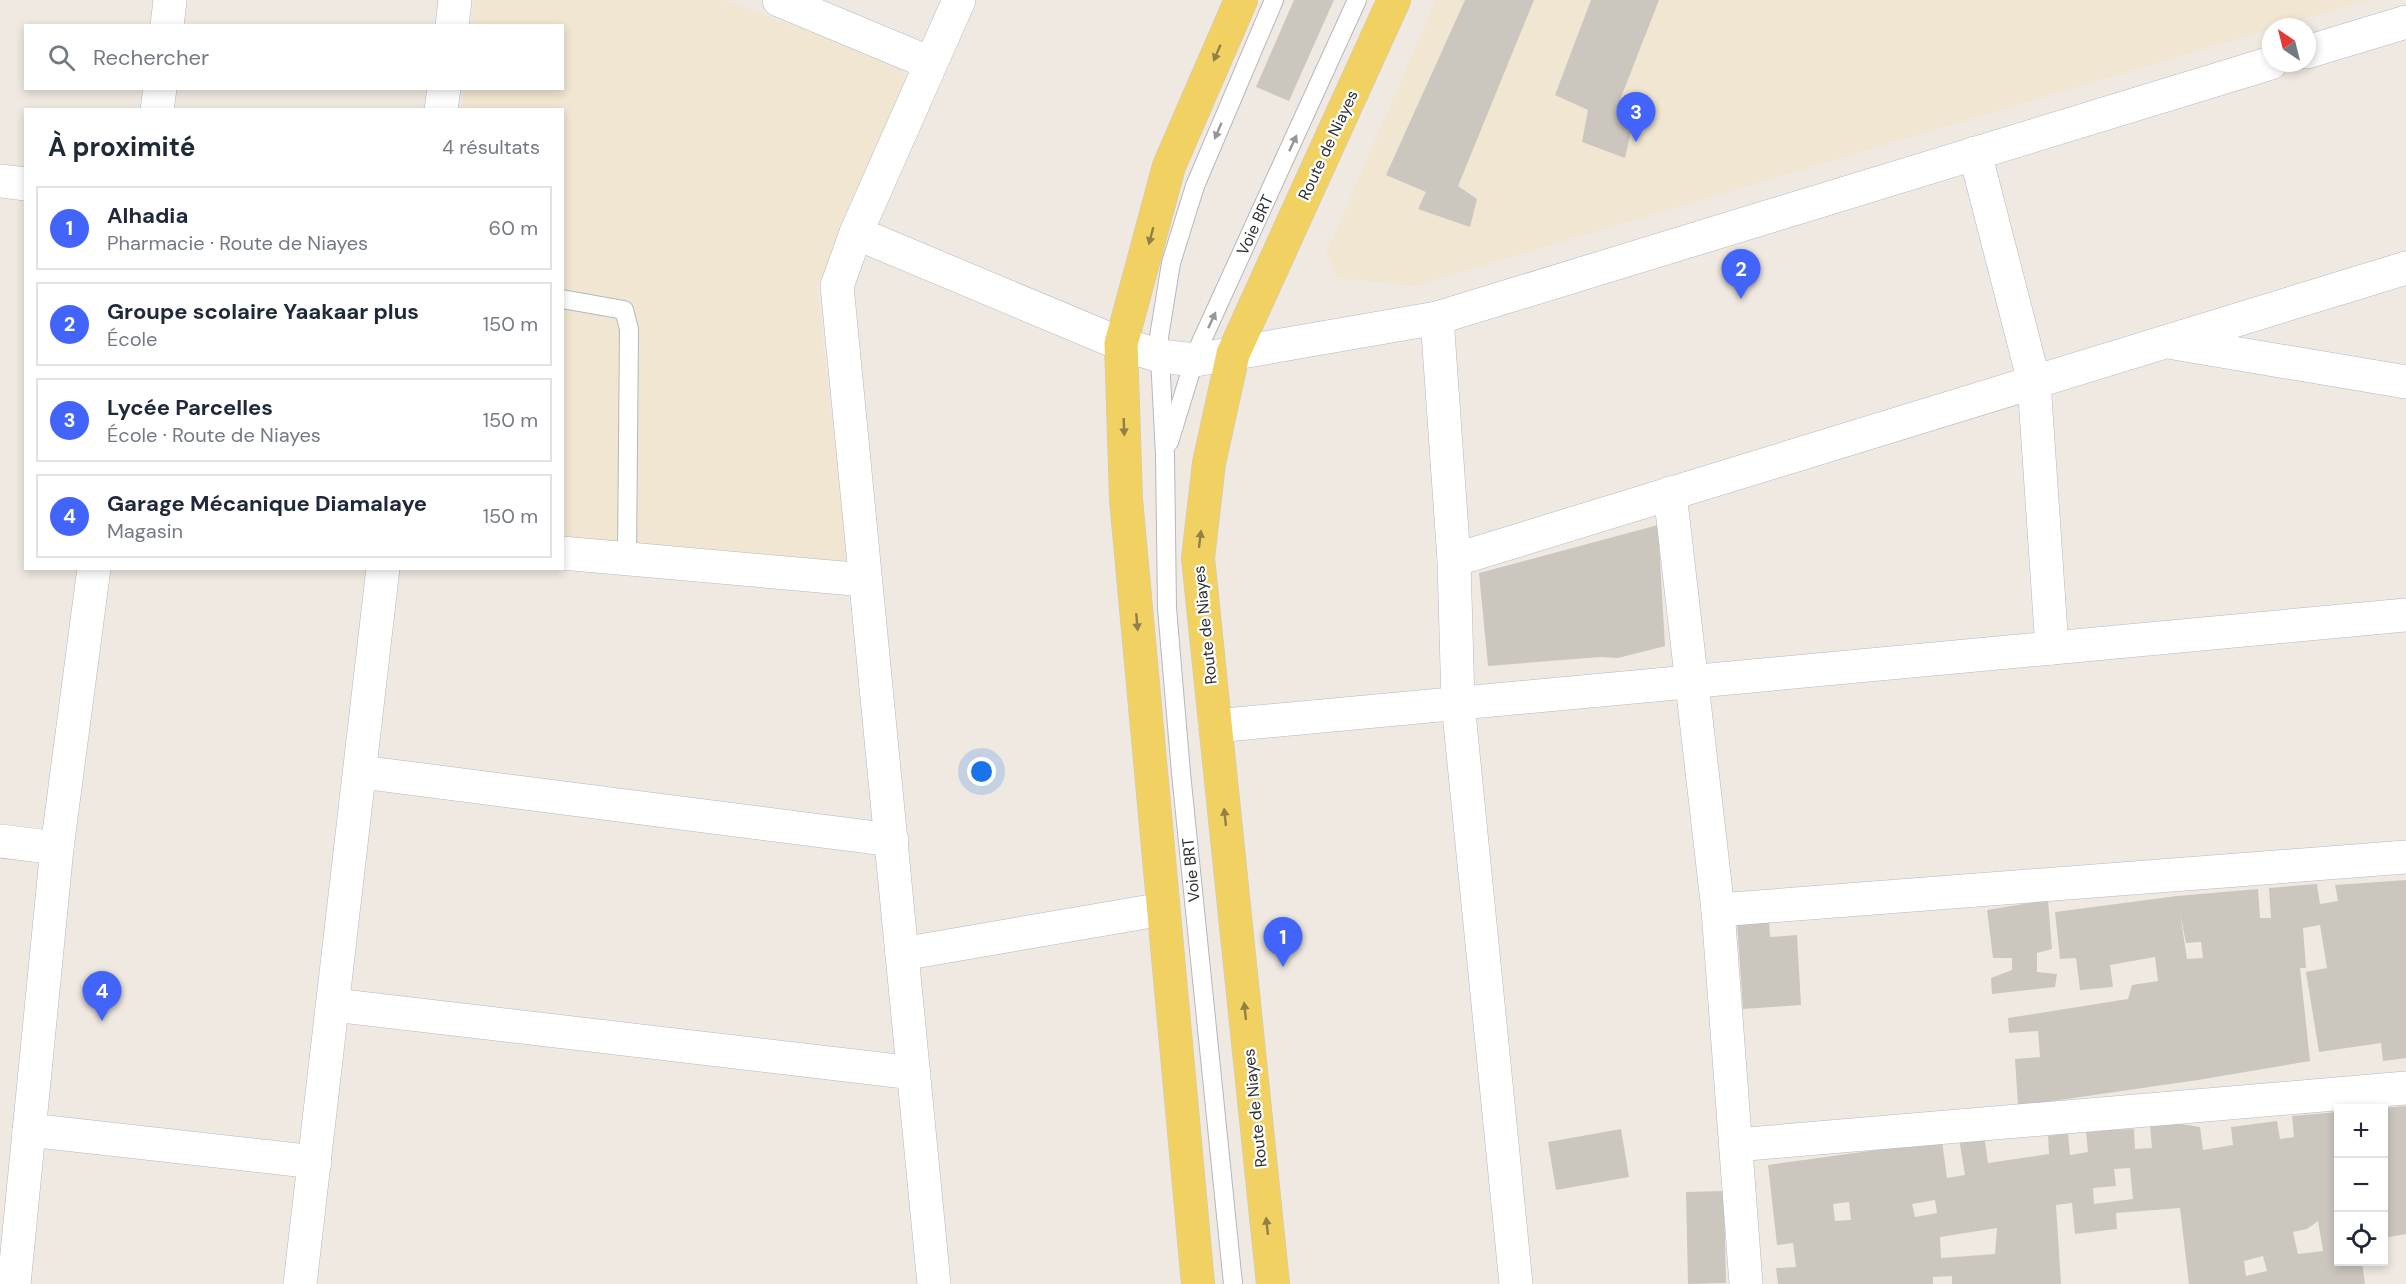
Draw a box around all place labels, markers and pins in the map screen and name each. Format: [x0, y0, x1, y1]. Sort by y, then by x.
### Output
pin: 3 [1616, 92, 1656, 142]
pin: 2 [1722, 250, 1760, 299]
pin: 1 [1264, 918, 1302, 967]
pin: 4 [82, 972, 122, 1021]

